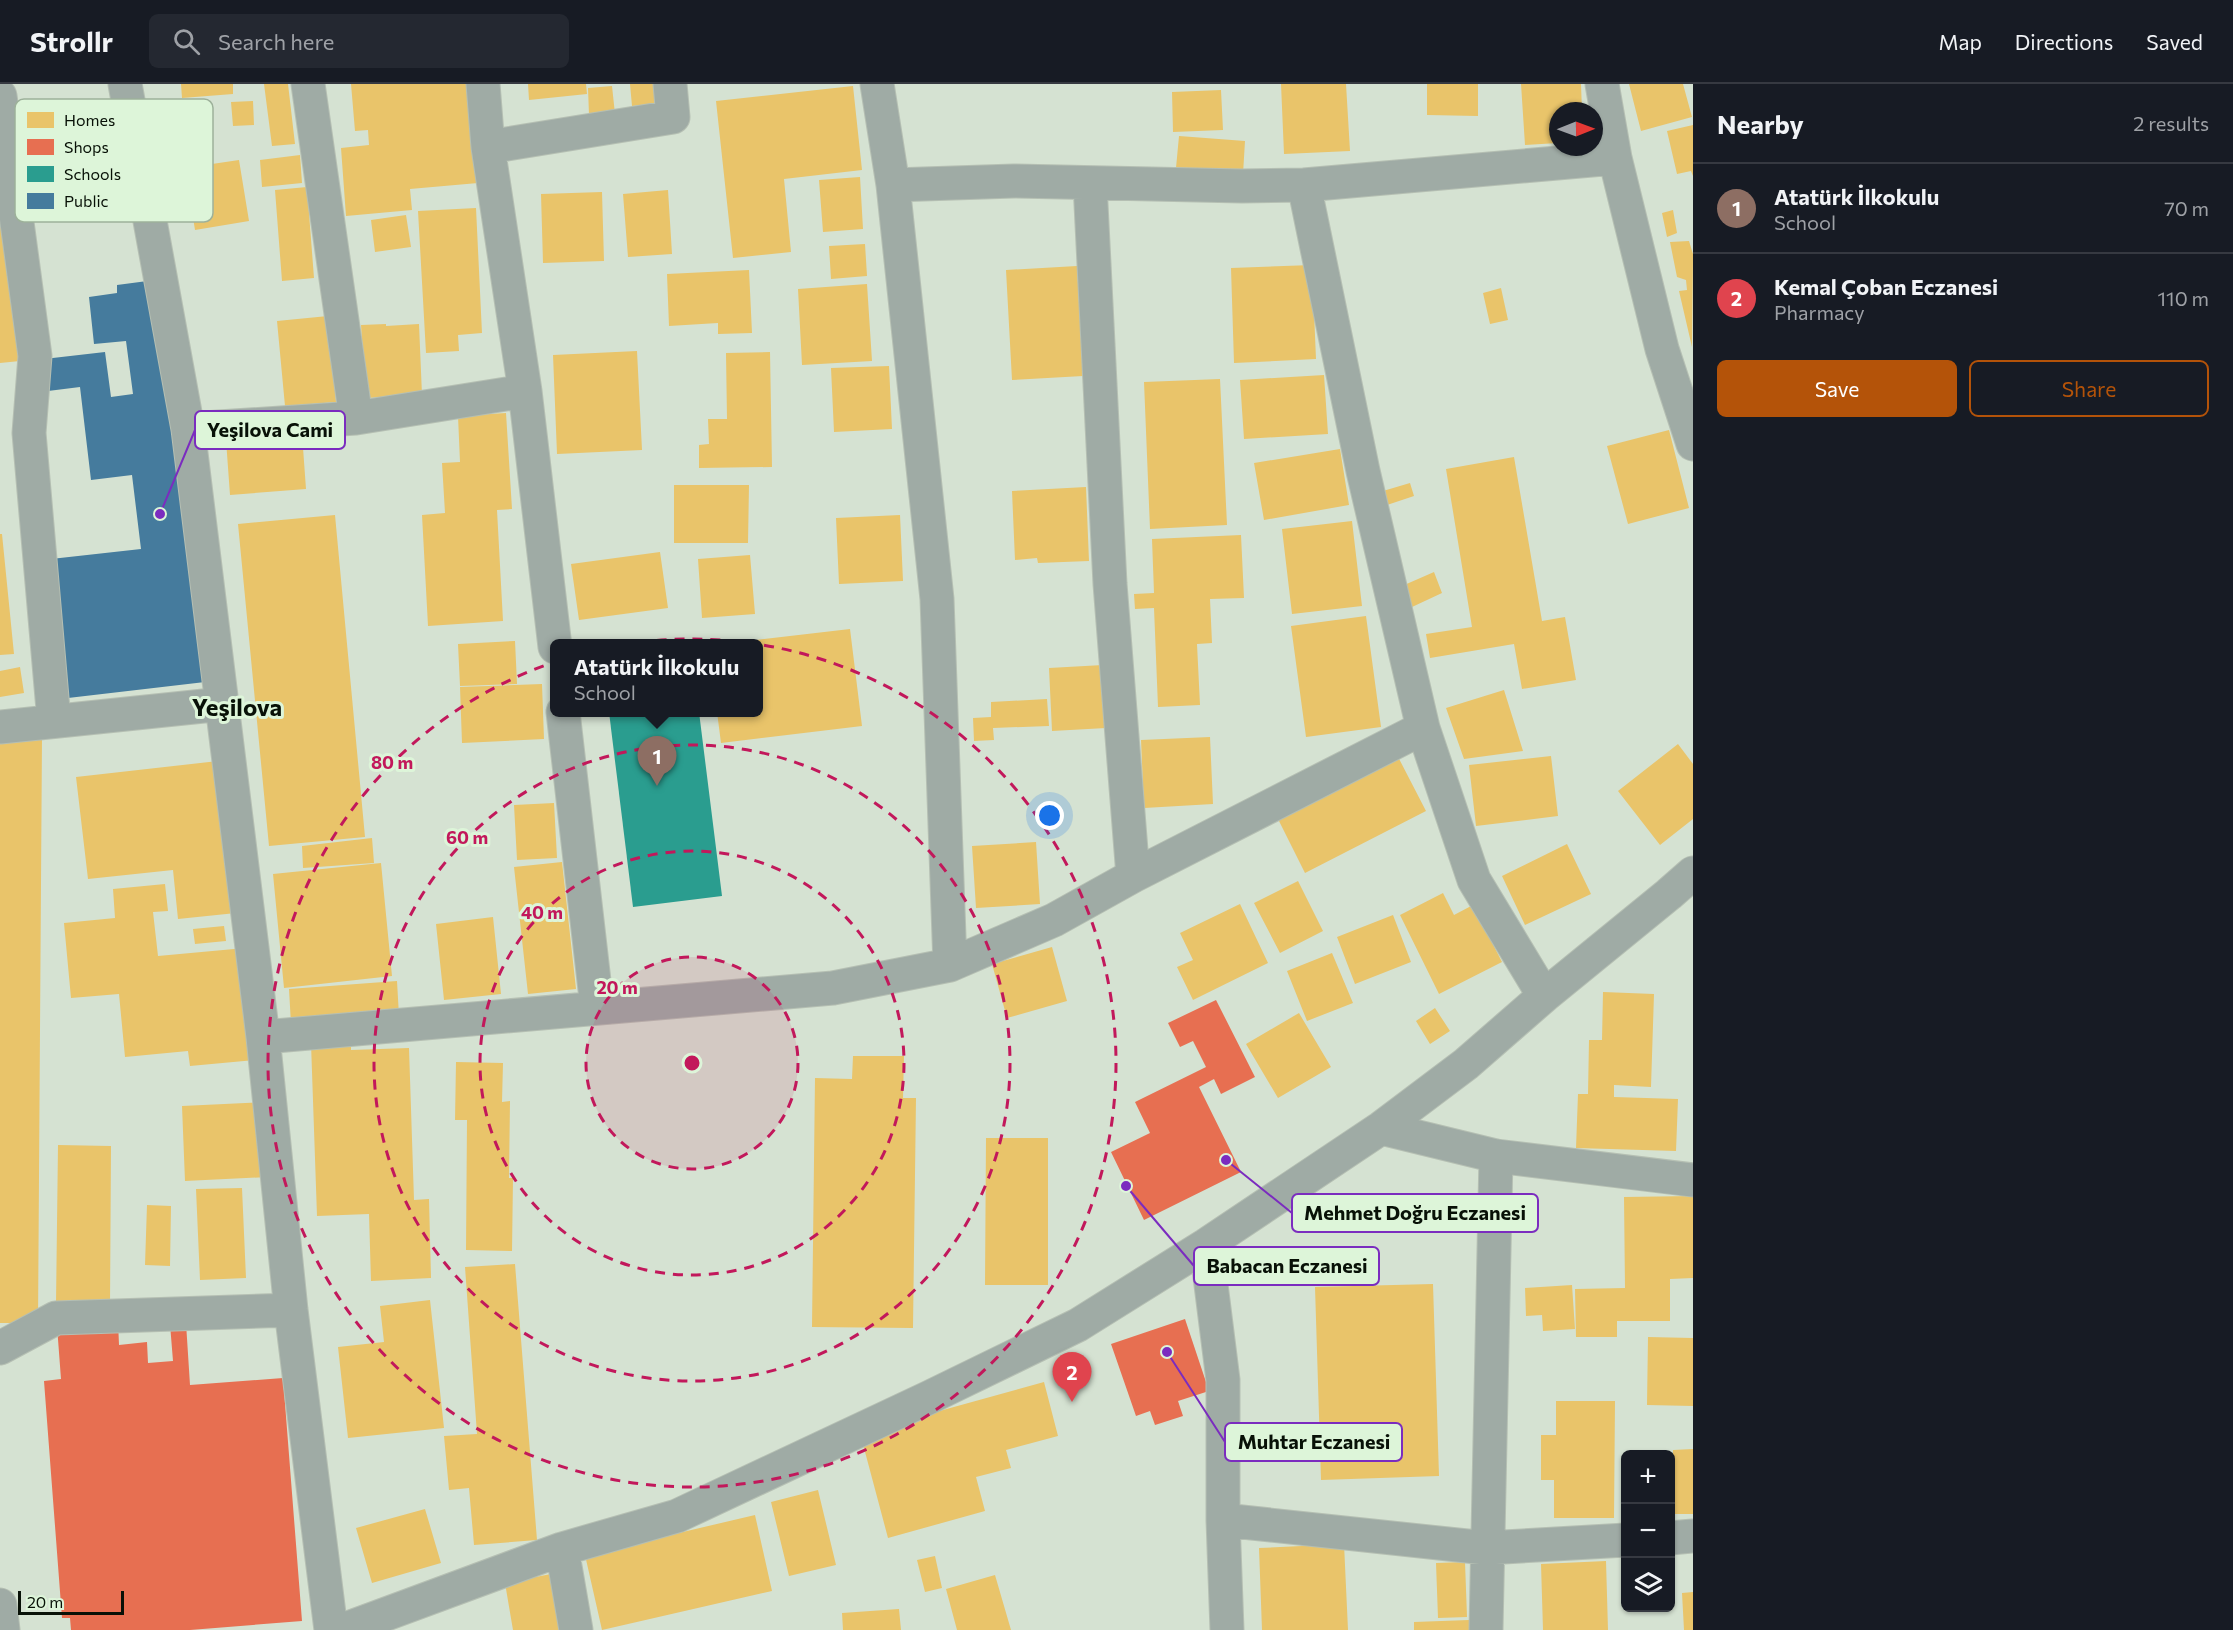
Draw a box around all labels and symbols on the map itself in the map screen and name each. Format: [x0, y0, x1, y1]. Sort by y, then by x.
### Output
legend [15, 99, 213, 222]
north arrow [1549, 102, 1603, 156]
text: Homes [64, 110, 115, 129]
text: Shops [64, 137, 109, 156]
text: Schools [64, 164, 121, 183]
text: Public [64, 191, 109, 210]
callout: Yeşilova Cami [195, 411, 345, 449]
text: Yeşilova Cami [207, 417, 333, 441]
district label: Yeşilova [192, 692, 282, 721]
pin: 1 [638, 736, 676, 786]
text: 80 m [371, 751, 413, 773]
your location [1035, 801, 1064, 830]
text: 60 m [446, 826, 488, 848]
text: 40 m [521, 901, 563, 923]
text: 20 m [596, 976, 638, 998]
centre of rings [682, 1053, 702, 1073]
callout: Mehmet Doğru Eczanesi [1292, 1194, 1538, 1232]
text: Mehmet Doğru Eczanesi [1304, 1200, 1526, 1224]
callout: Babacan Eczanesi [1194, 1247, 1379, 1285]
text: Babacan Eczanesi [1206, 1253, 1368, 1277]
pin: 2 [1052, 1352, 1092, 1402]
callout: Muhtar Eczanesi [1225, 1423, 1402, 1461]
text: Muhtar Eczanesi [1238, 1429, 1390, 1453]
scale bar [18, 1588, 124, 1616]

